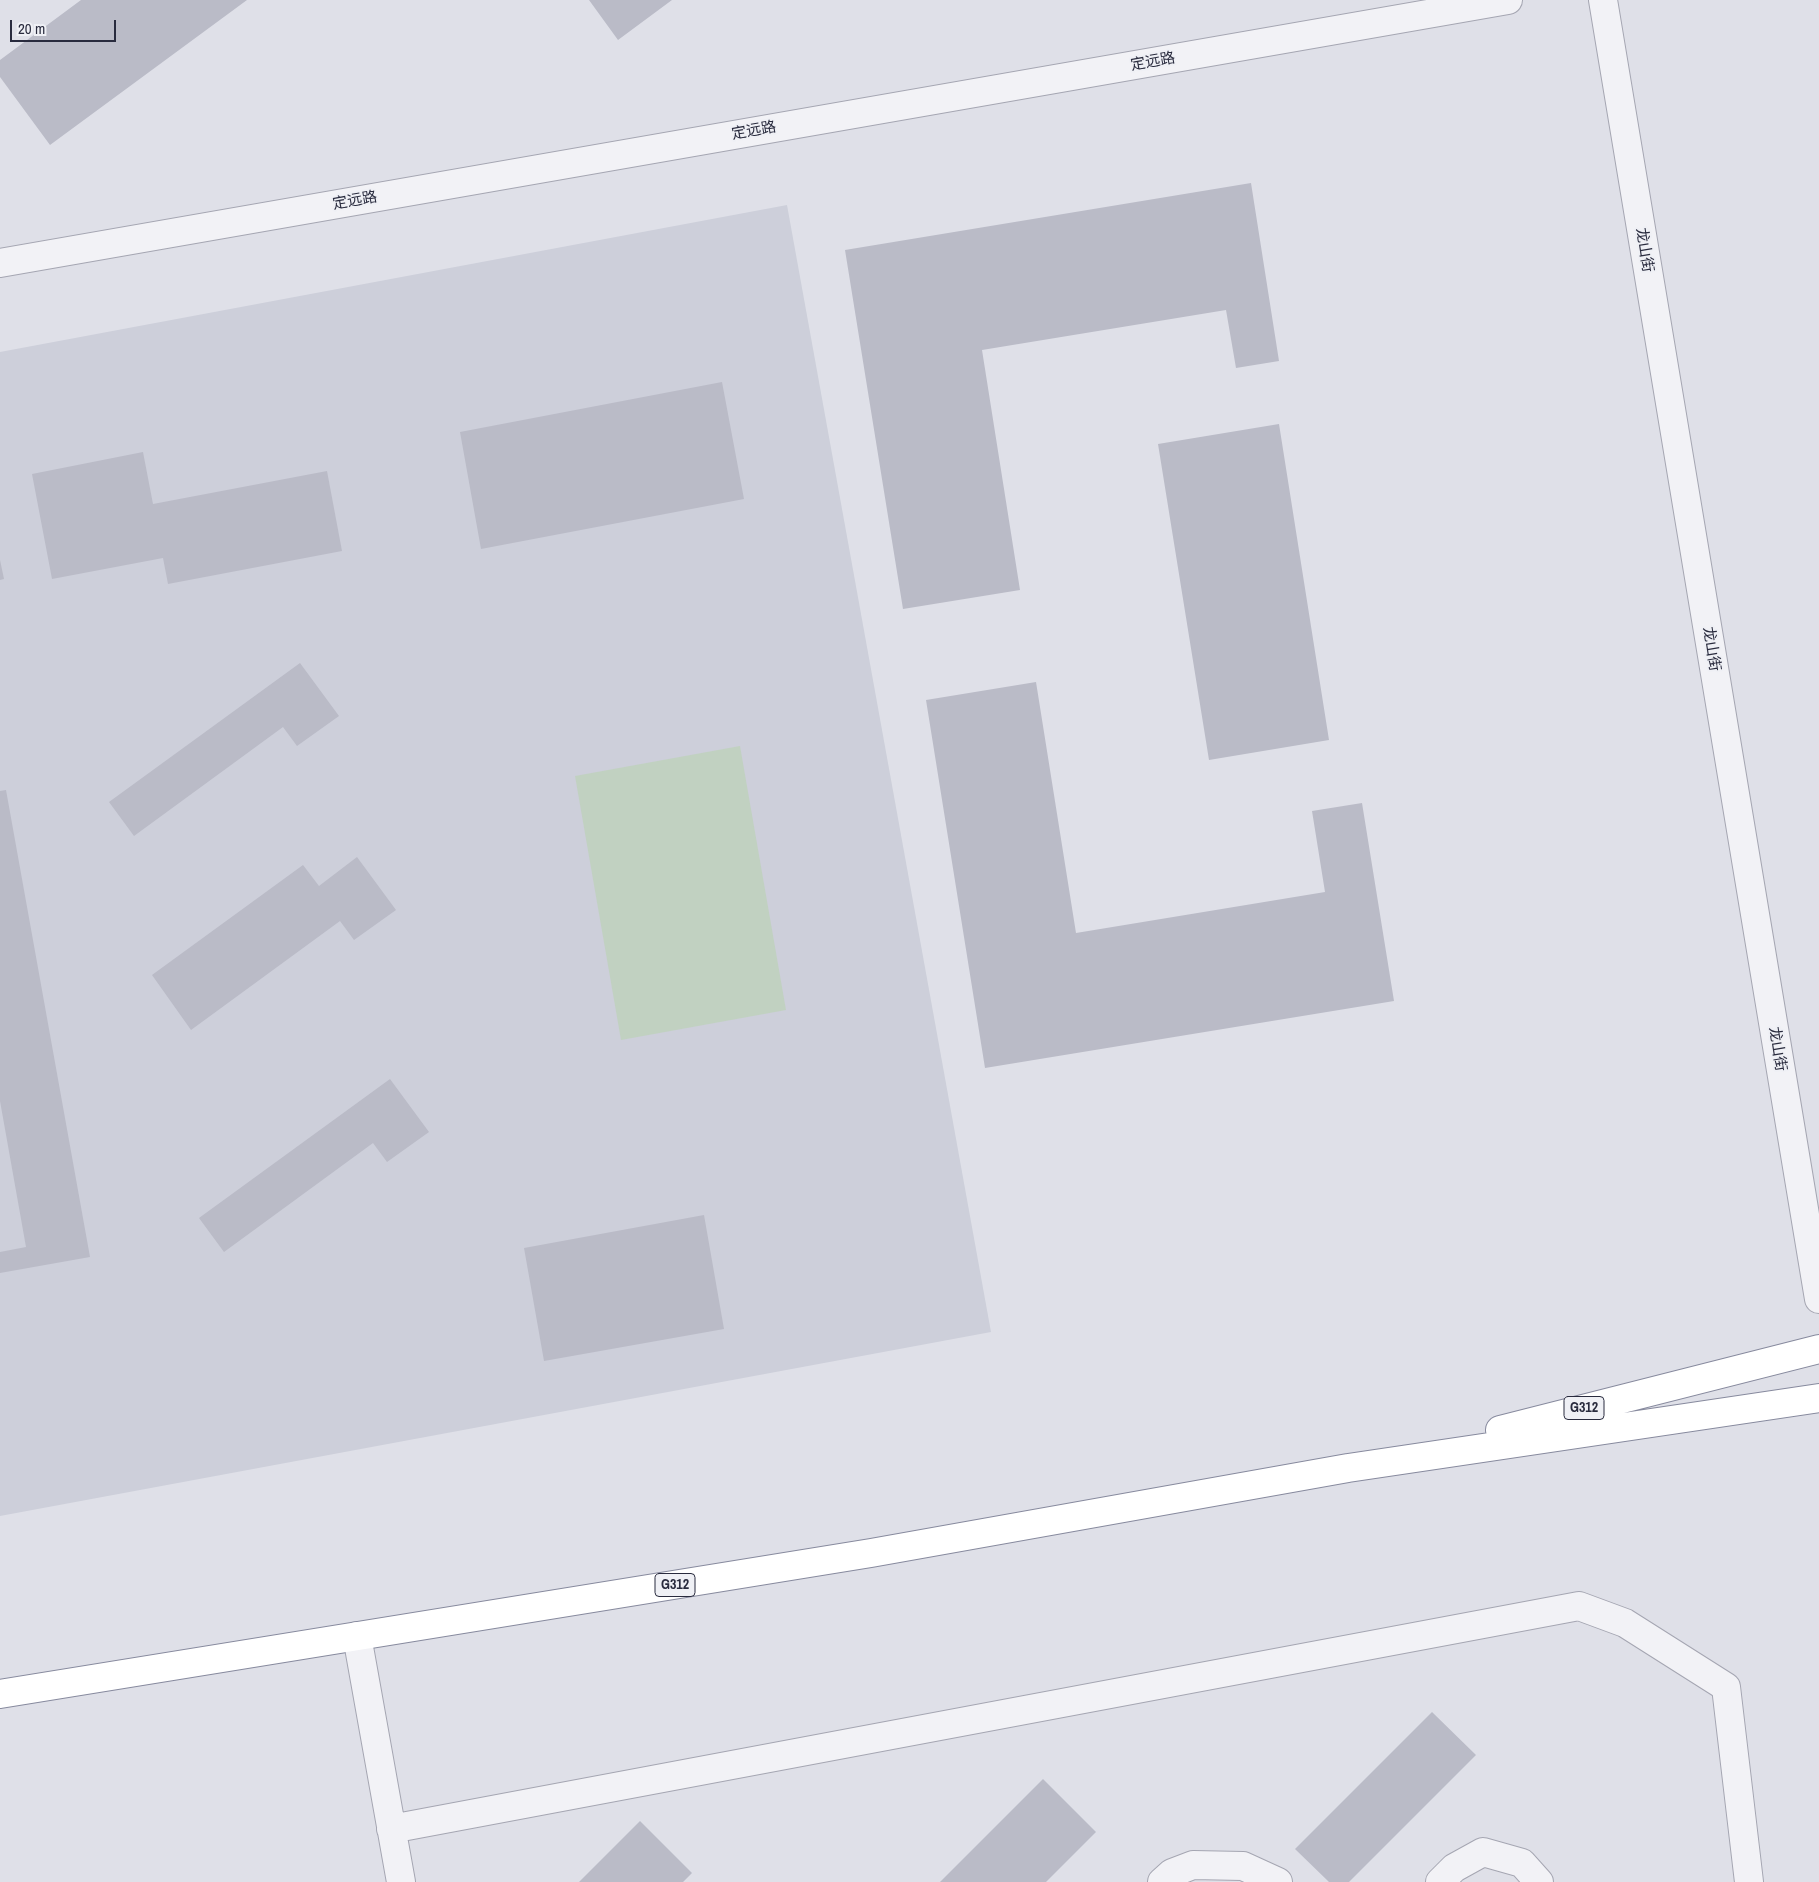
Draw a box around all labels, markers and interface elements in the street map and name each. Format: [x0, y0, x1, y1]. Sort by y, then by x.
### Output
scale bar [12, 10, 119, 42]
text: 20 m [18, 18, 45, 39]
street label: 定远路 [1129, 49, 1177, 75]
street label: 定远路 [730, 118, 778, 144]
street label: 定远路 [331, 188, 379, 214]
street label: 龙山街 [1632, 226, 1656, 274]
street label: 龙山街 [1699, 625, 1723, 673]
street label: 龙山街 [1765, 1025, 1789, 1073]
road number: G312 [1564, 1396, 1604, 1420]
road number: G312 [655, 1574, 695, 1596]

